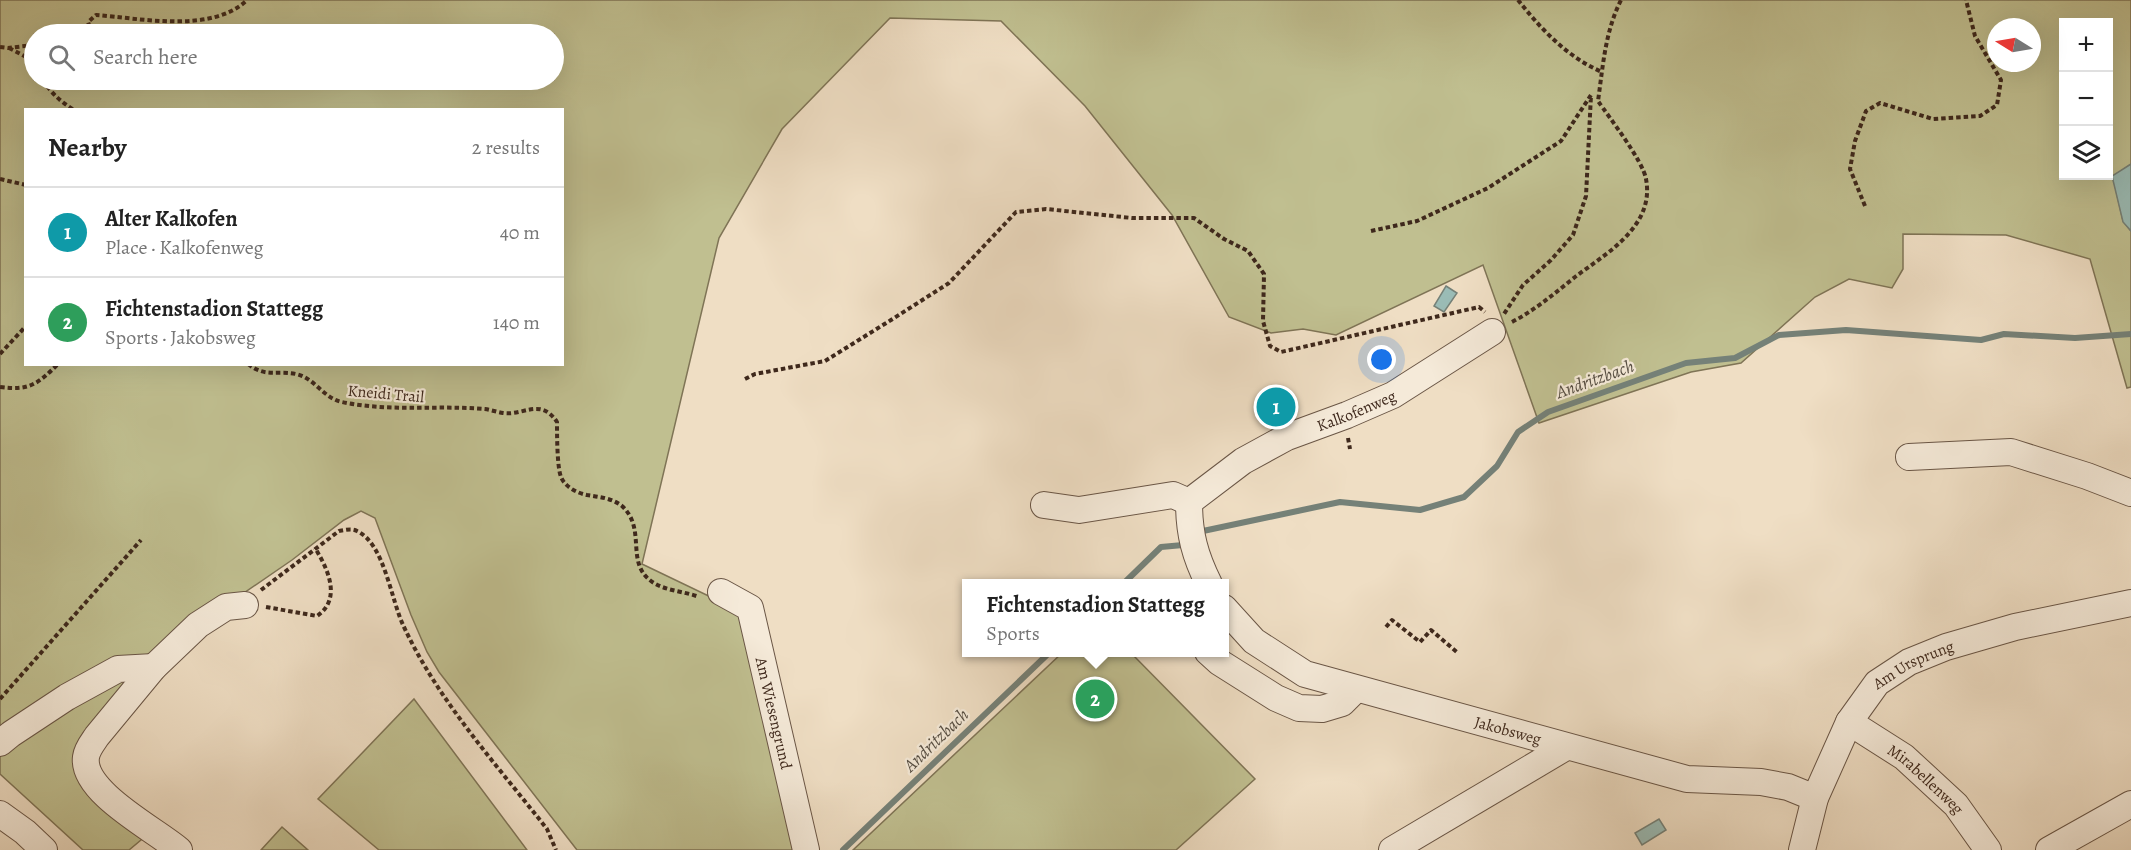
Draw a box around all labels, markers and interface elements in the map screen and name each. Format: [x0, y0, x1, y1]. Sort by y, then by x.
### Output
north arrow [1987, 18, 2041, 72]
map controls [2059, 18, 2113, 180]
button: + [2059, 18, 2113, 72]
search box [24, 24, 564, 90]
icon: search [45, 41, 78, 74]
text: Search here [93, 42, 198, 72]
button: − [2059, 72, 2113, 126]
button: layers [2059, 126, 2113, 180]
text: Nearby [48, 130, 127, 165]
text: 2 results [472, 134, 540, 161]
text: Alter Kalkofen [105, 204, 238, 234]
text: 1 [64, 219, 71, 246]
text: 40 m [500, 219, 540, 246]
text: Place · Kalkofenweg [105, 234, 264, 261]
text: Fichtenstadion Stattegg [105, 294, 323, 324]
text: 2 [63, 309, 72, 336]
text: 140 m [493, 309, 540, 336]
text: Sports · Jakobsweg [105, 324, 256, 351]
your location [1367, 345, 1396, 374]
water label: Andritzbach [1552, 354, 1638, 405]
street label: Kneidi Trail [347, 380, 425, 408]
pin: 1 [1256, 384, 1296, 430]
street label: Kalkofenweg [1314, 385, 1399, 437]
popup [962, 579, 1229, 657]
text: Fichtenstadion Stattegg [986, 590, 1205, 620]
text: Sports [986, 620, 1040, 647]
street label: Am Ursprung [1868, 635, 1956, 695]
street label: Am Wiesengrund [750, 654, 797, 772]
pin: 2 [1076, 676, 1114, 722]
water label: Andritzbach [898, 703, 974, 778]
street label: Jakobsweg [1472, 711, 1544, 750]
street label: Mirabellenweg [1883, 739, 1969, 819]

